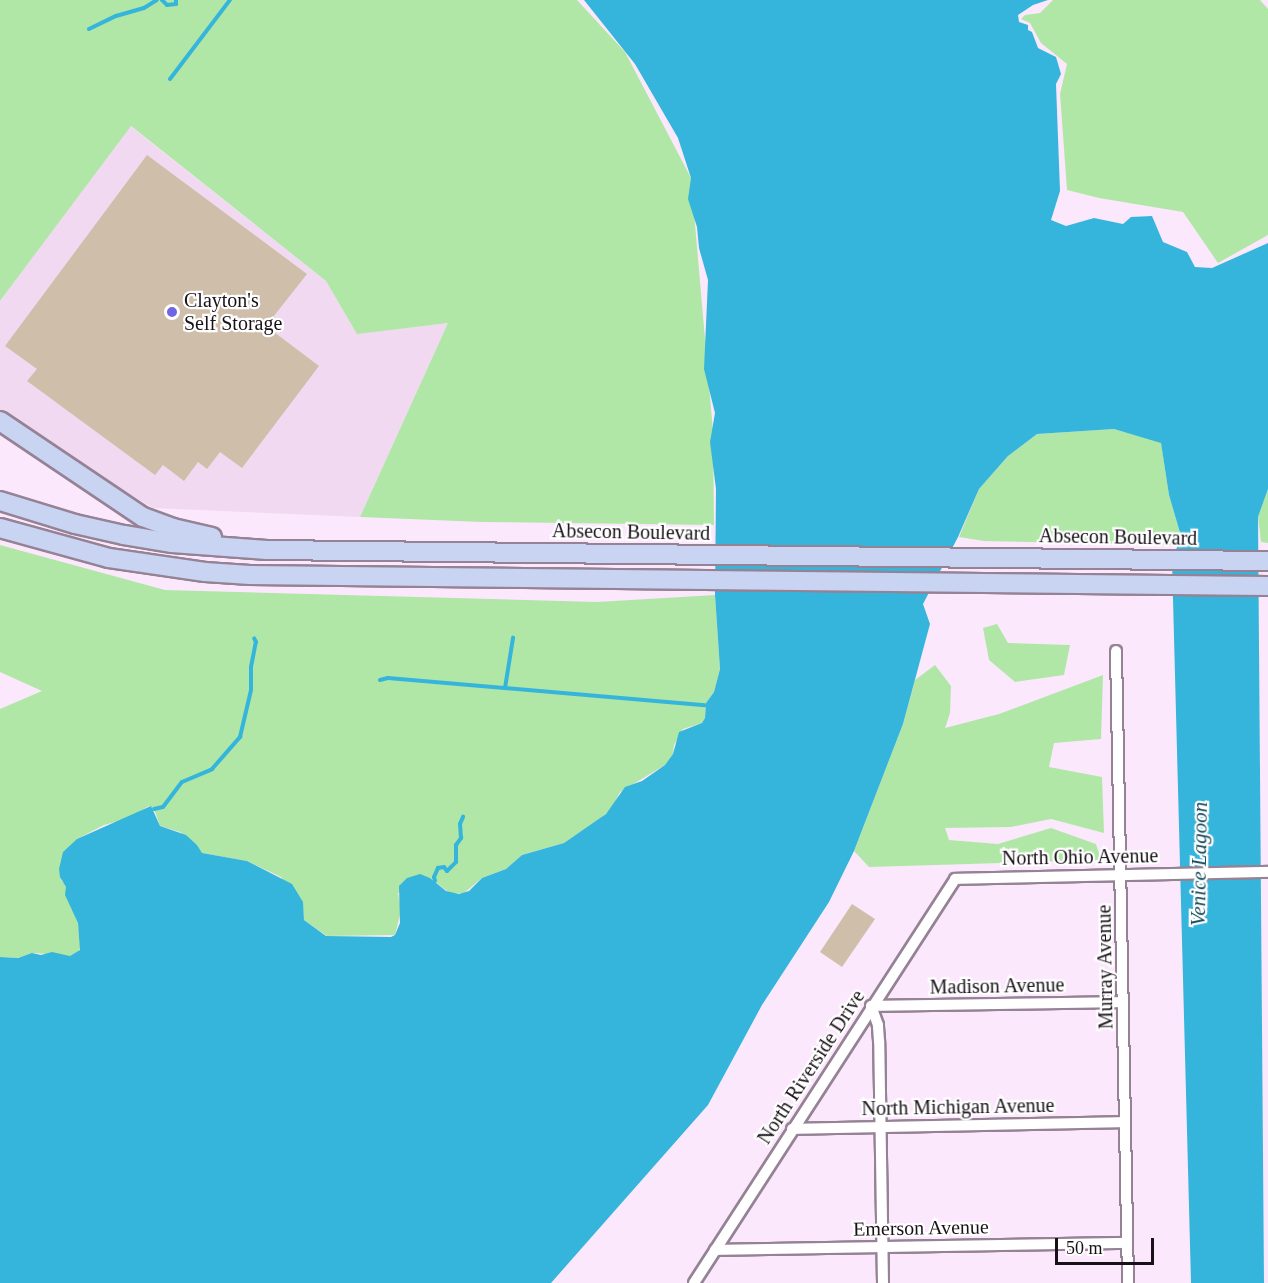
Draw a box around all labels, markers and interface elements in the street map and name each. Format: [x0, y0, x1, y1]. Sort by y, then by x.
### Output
place label: Clayton's Self Storage [184, 288, 282, 335]
marker: Clayton's Self Storage [165, 305, 179, 319]
street label: Absecon Boulevard [552, 519, 710, 545]
street label: Absecon Boulevard [1039, 524, 1197, 550]
water label: Venice Lagoon [1185, 802, 1213, 926]
street label: North Ohio Avenue [1001, 844, 1159, 870]
street label: Murray Avenue [1092, 904, 1118, 1030]
street label: Madison Avenue [929, 973, 1065, 999]
street label: North Riverside Drive [752, 985, 870, 1149]
street label: North Michigan Avenue [861, 1093, 1055, 1121]
street label: Emerson Avenue [852, 1215, 990, 1241]
scale bar [1058, 1226, 1157, 1264]
text: 50 m [1066, 1238, 1103, 1258]

